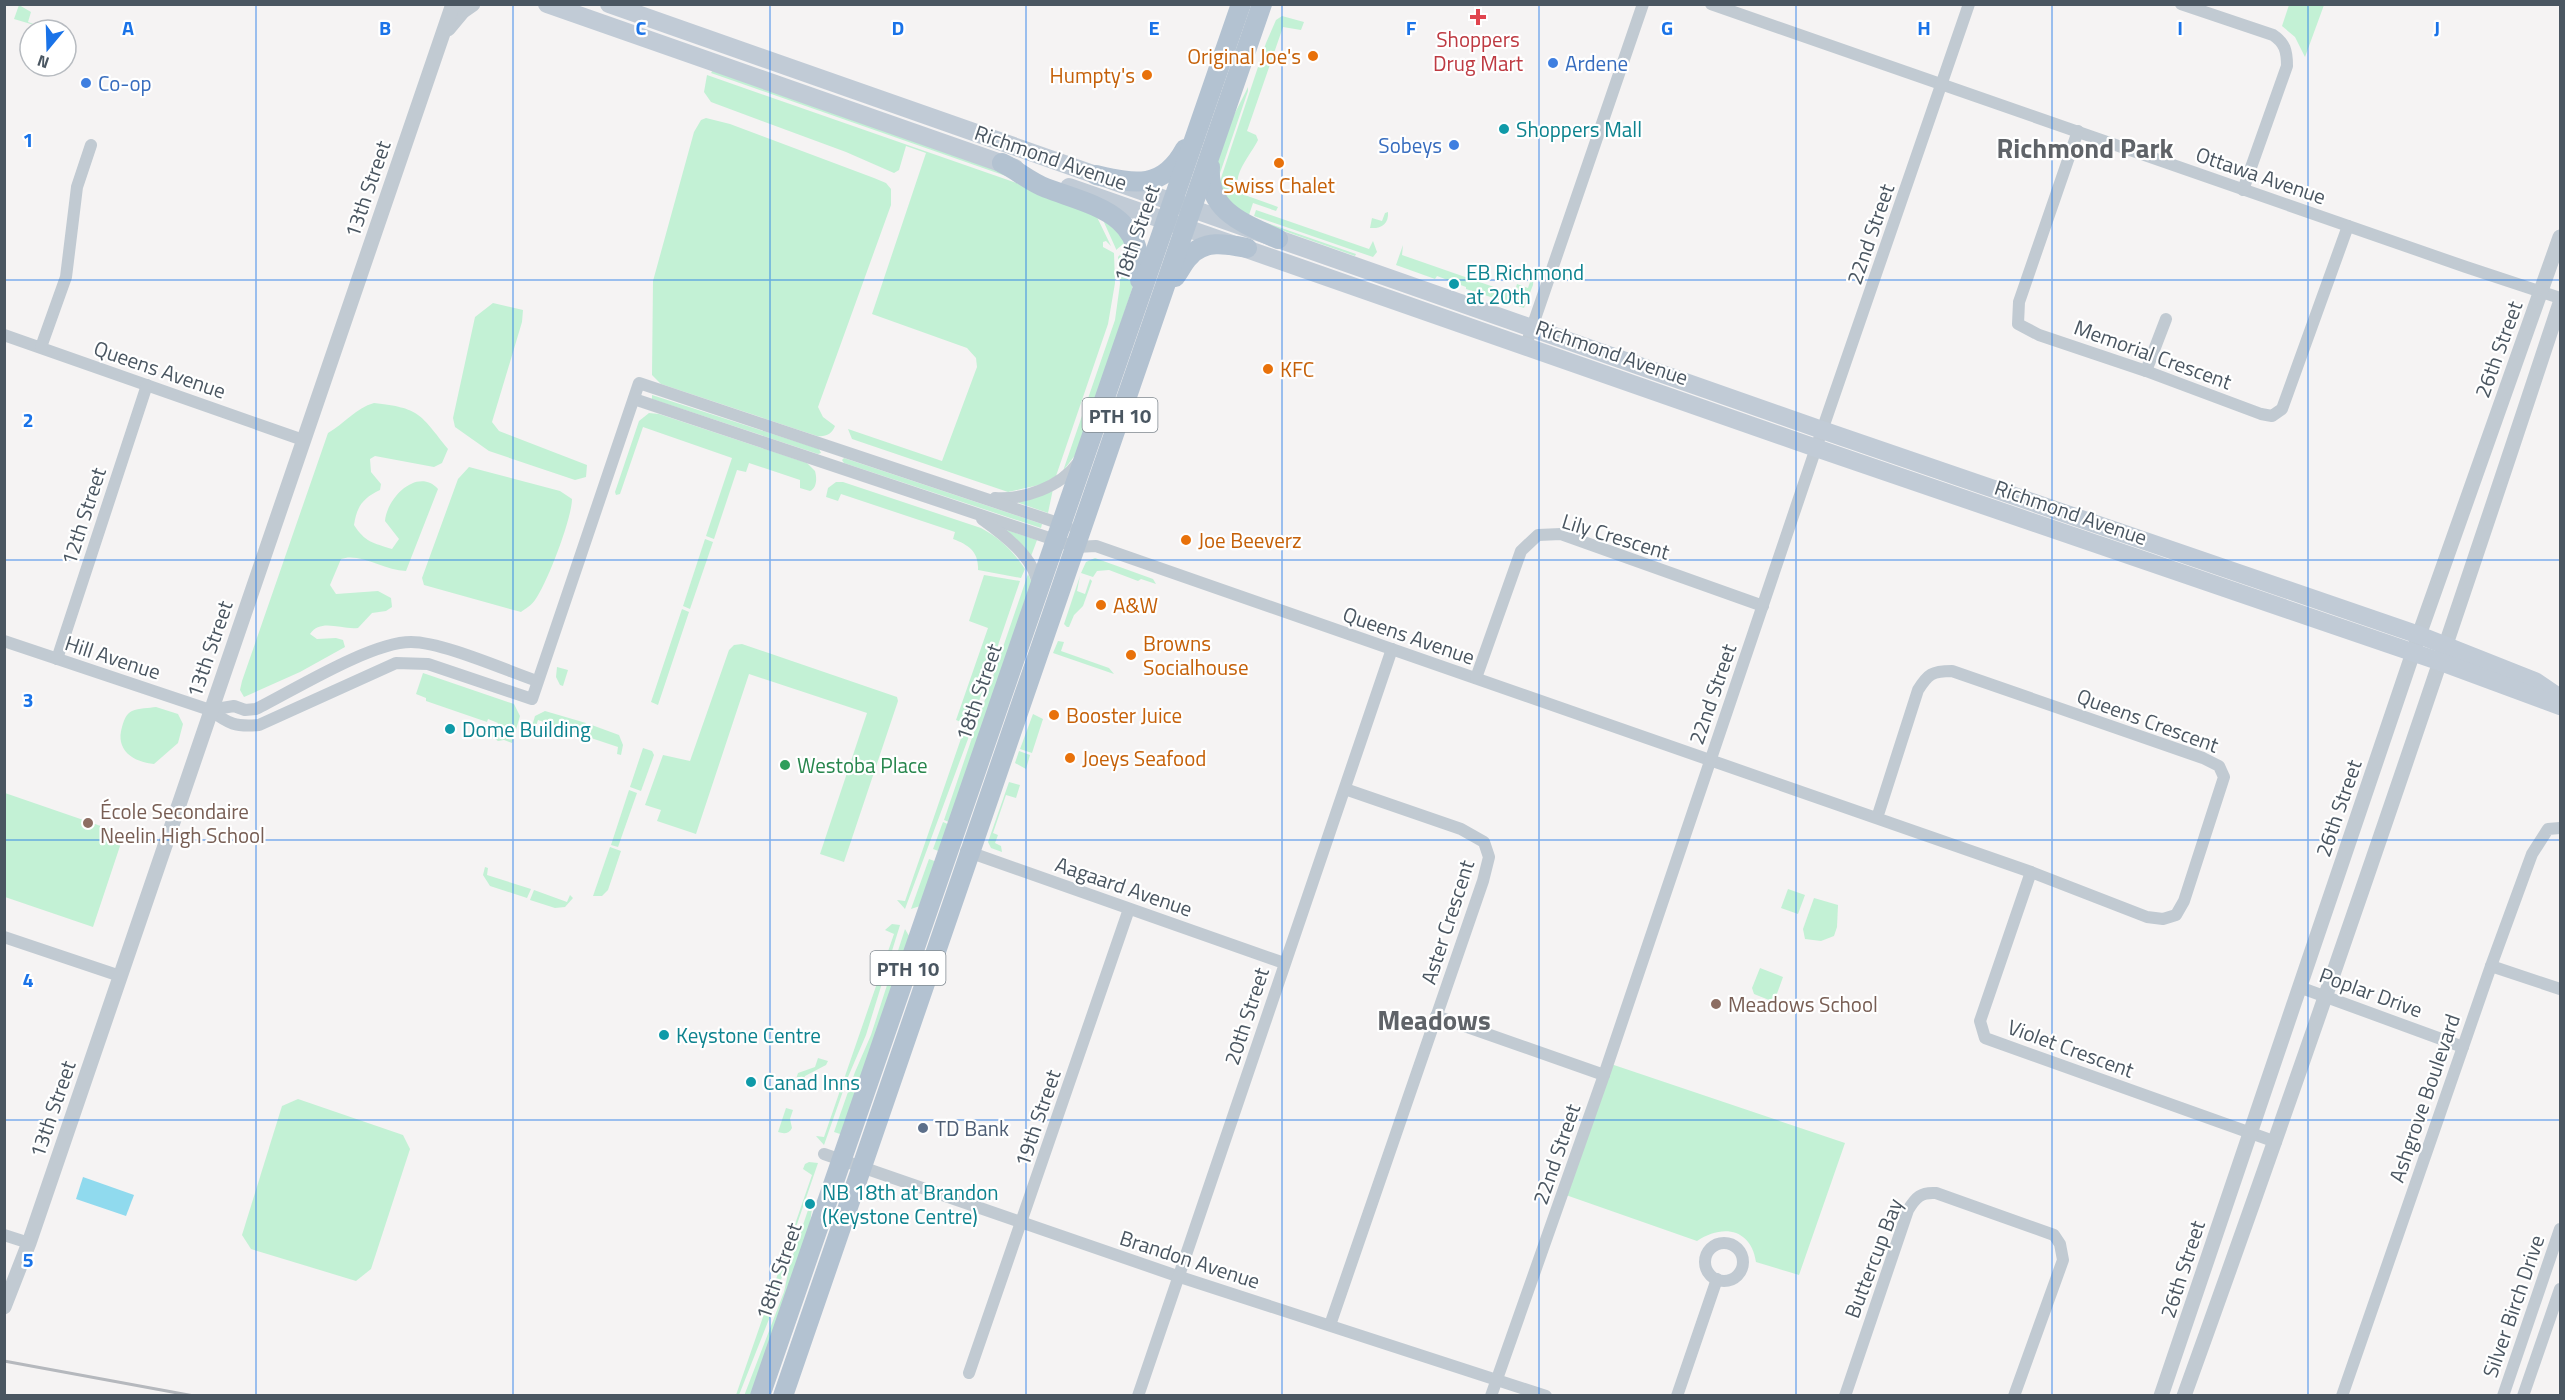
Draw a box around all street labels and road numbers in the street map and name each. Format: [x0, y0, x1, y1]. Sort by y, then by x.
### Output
street label: Richmond Avenue [970, 116, 1132, 198]
street label: 13th Street [335, 135, 399, 242]
street label: Ottawa Avenue [2192, 138, 2330, 212]
street label: 18th Street [1104, 179, 1168, 286]
street label: 22nd Street [1838, 179, 1902, 289]
street label: 26th Street [2466, 296, 2531, 402]
street label: Richmond Avenue [1531, 311, 1693, 393]
street label: Memorial Crescent [2070, 311, 2237, 398]
street label: Queens Avenue [90, 331, 230, 407]
road number: PTH 10 [1082, 398, 1158, 432]
street label: 12th Street [52, 462, 114, 569]
street label: Richmond Avenue [1990, 471, 2152, 553]
street label: Lily Crescent [1558, 504, 1674, 568]
street label: 13th Street [177, 595, 241, 702]
street label: Queens Avenue [1339, 597, 1479, 673]
street label: Hill Avenue [61, 627, 165, 687]
street label: 18th Street [946, 638, 1010, 745]
street label: 22nd Street [1680, 639, 1744, 749]
street label: Queens Crescent [2073, 680, 2224, 761]
street label: 26th Street [2306, 754, 2370, 861]
street label: Aagaard Avenue [1051, 848, 1197, 924]
street label: Aster Crescent [1412, 855, 1482, 988]
road number: PTH 10 [870, 951, 946, 985]
street label: Poplar Drive [2315, 959, 2427, 1025]
street label: 20th Street [1215, 962, 1277, 1069]
street label: Ashgrove Boulevard [2380, 1009, 2468, 1187]
street label: Violet Crescent [2003, 1010, 2139, 1086]
street label: 13th Street [20, 1055, 84, 1162]
street label: 19th Street [1005, 1064, 1069, 1171]
street label: 22nd Street [1524, 1099, 1588, 1209]
street label: Buttercup Bay [1835, 1193, 1911, 1323]
street label: 26th Street [2151, 1215, 2213, 1322]
street label: 18th Street [746, 1217, 810, 1324]
street label: Brandon Avenue [1116, 1221, 1264, 1297]
street label: Silver Birch Drive [2474, 1230, 2552, 1382]

